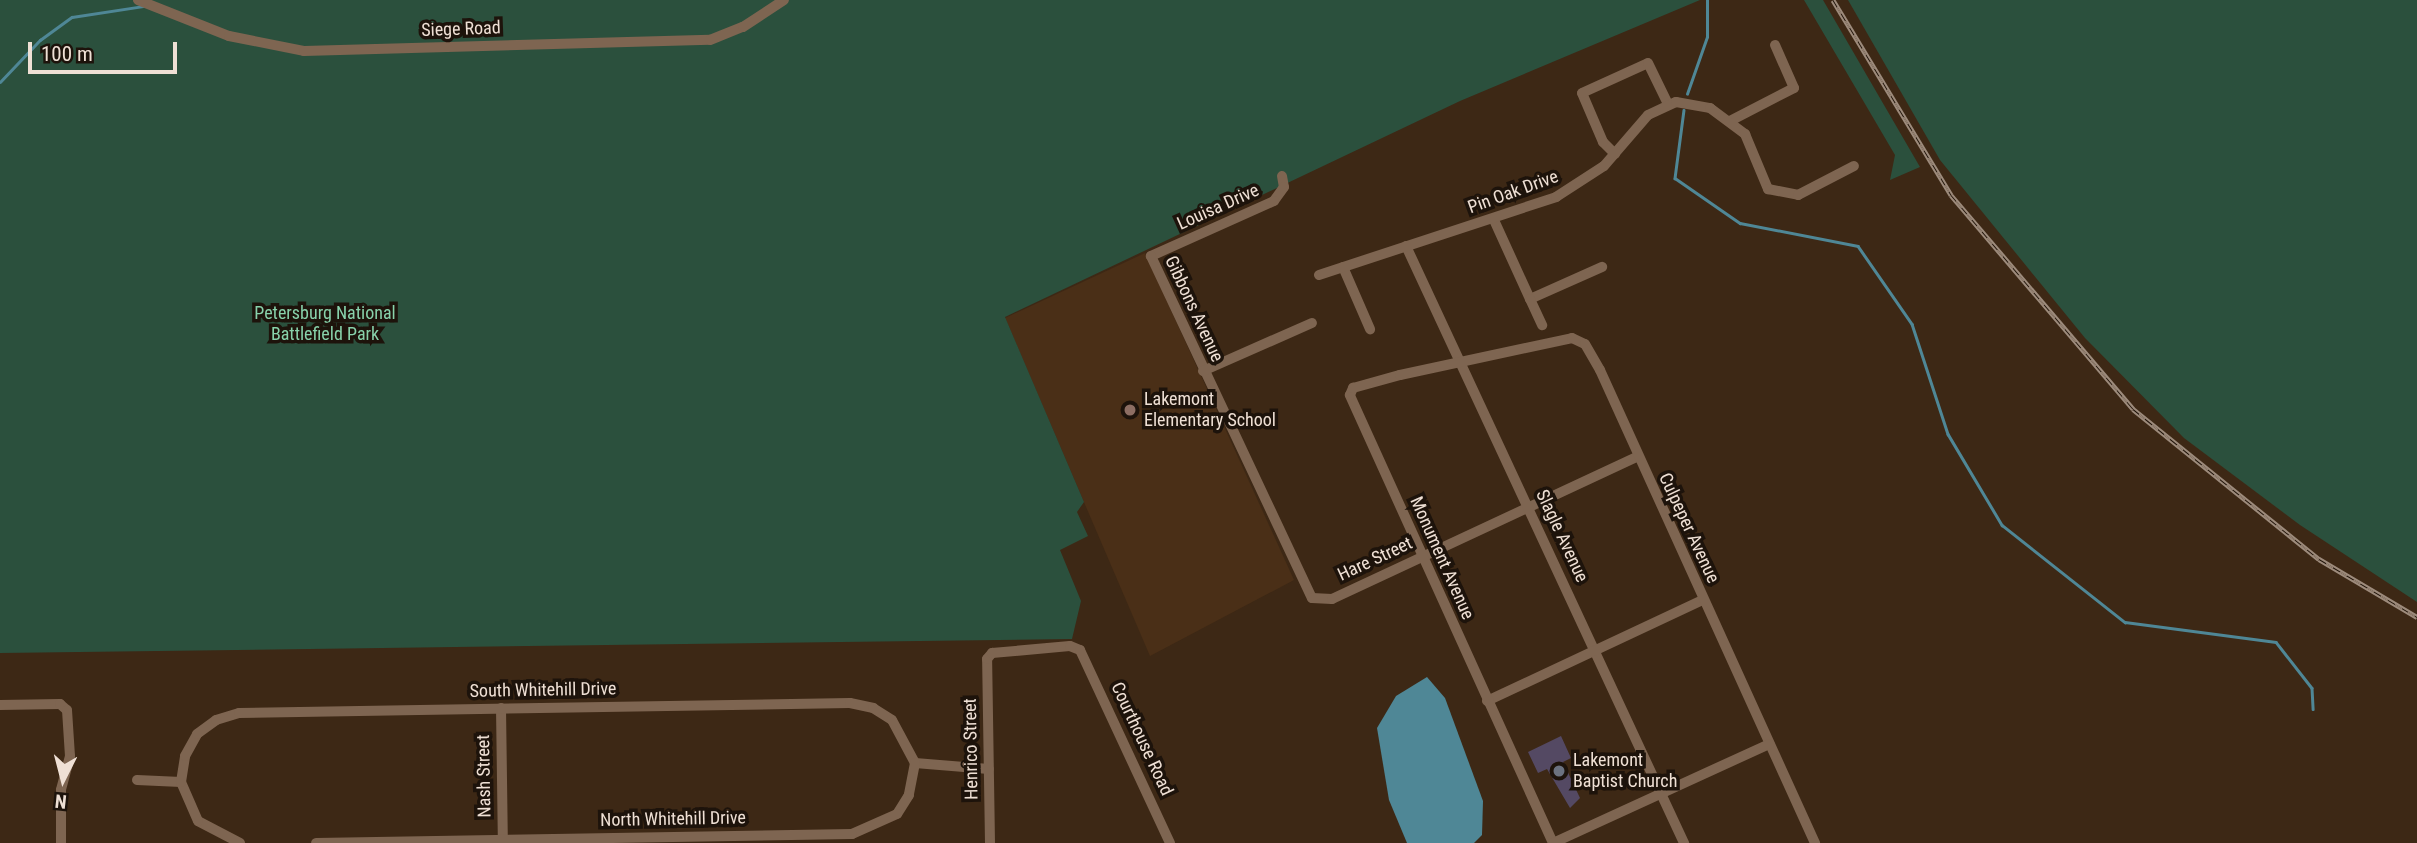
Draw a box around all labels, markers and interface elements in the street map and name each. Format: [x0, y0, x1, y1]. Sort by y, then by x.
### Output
street label: Siege Road [421, 17, 501, 41]
scale bar [32, 28, 180, 72]
text: 100 m [41, 42, 93, 66]
street label: Pin Oak Drive [1465, 166, 1561, 218]
street label: Louisa Drive [1174, 179, 1262, 235]
street label: Gibbons Avenue [1160, 253, 1228, 365]
park label: Petersburg National Battlefield Park [254, 303, 396, 346]
place label: Lakemont Elementary School [1144, 389, 1276, 432]
marker: Lakemont Elementary School [1122, 402, 1138, 418]
street label: Culpeper Avenue [1654, 469, 1724, 587]
street label: Slagle Avenue [1531, 486, 1593, 586]
street label: Monument Avenue [1405, 493, 1479, 623]
street label: Hare Street [1334, 532, 1416, 586]
street label: South Whitehill Drive [469, 678, 617, 702]
street label: Courthouse Road [1106, 679, 1178, 799]
street label: Henrico Street [959, 698, 983, 800]
street label: Nash Street [472, 734, 496, 818]
north arrow [28, 745, 98, 815]
place label: Lakemont Baptist Church [1573, 750, 1677, 792]
marker: Lakemont Baptist Church [1551, 763, 1567, 779]
text: N [54, 789, 68, 813]
street label: North Whitehill Drive [600, 807, 746, 831]

